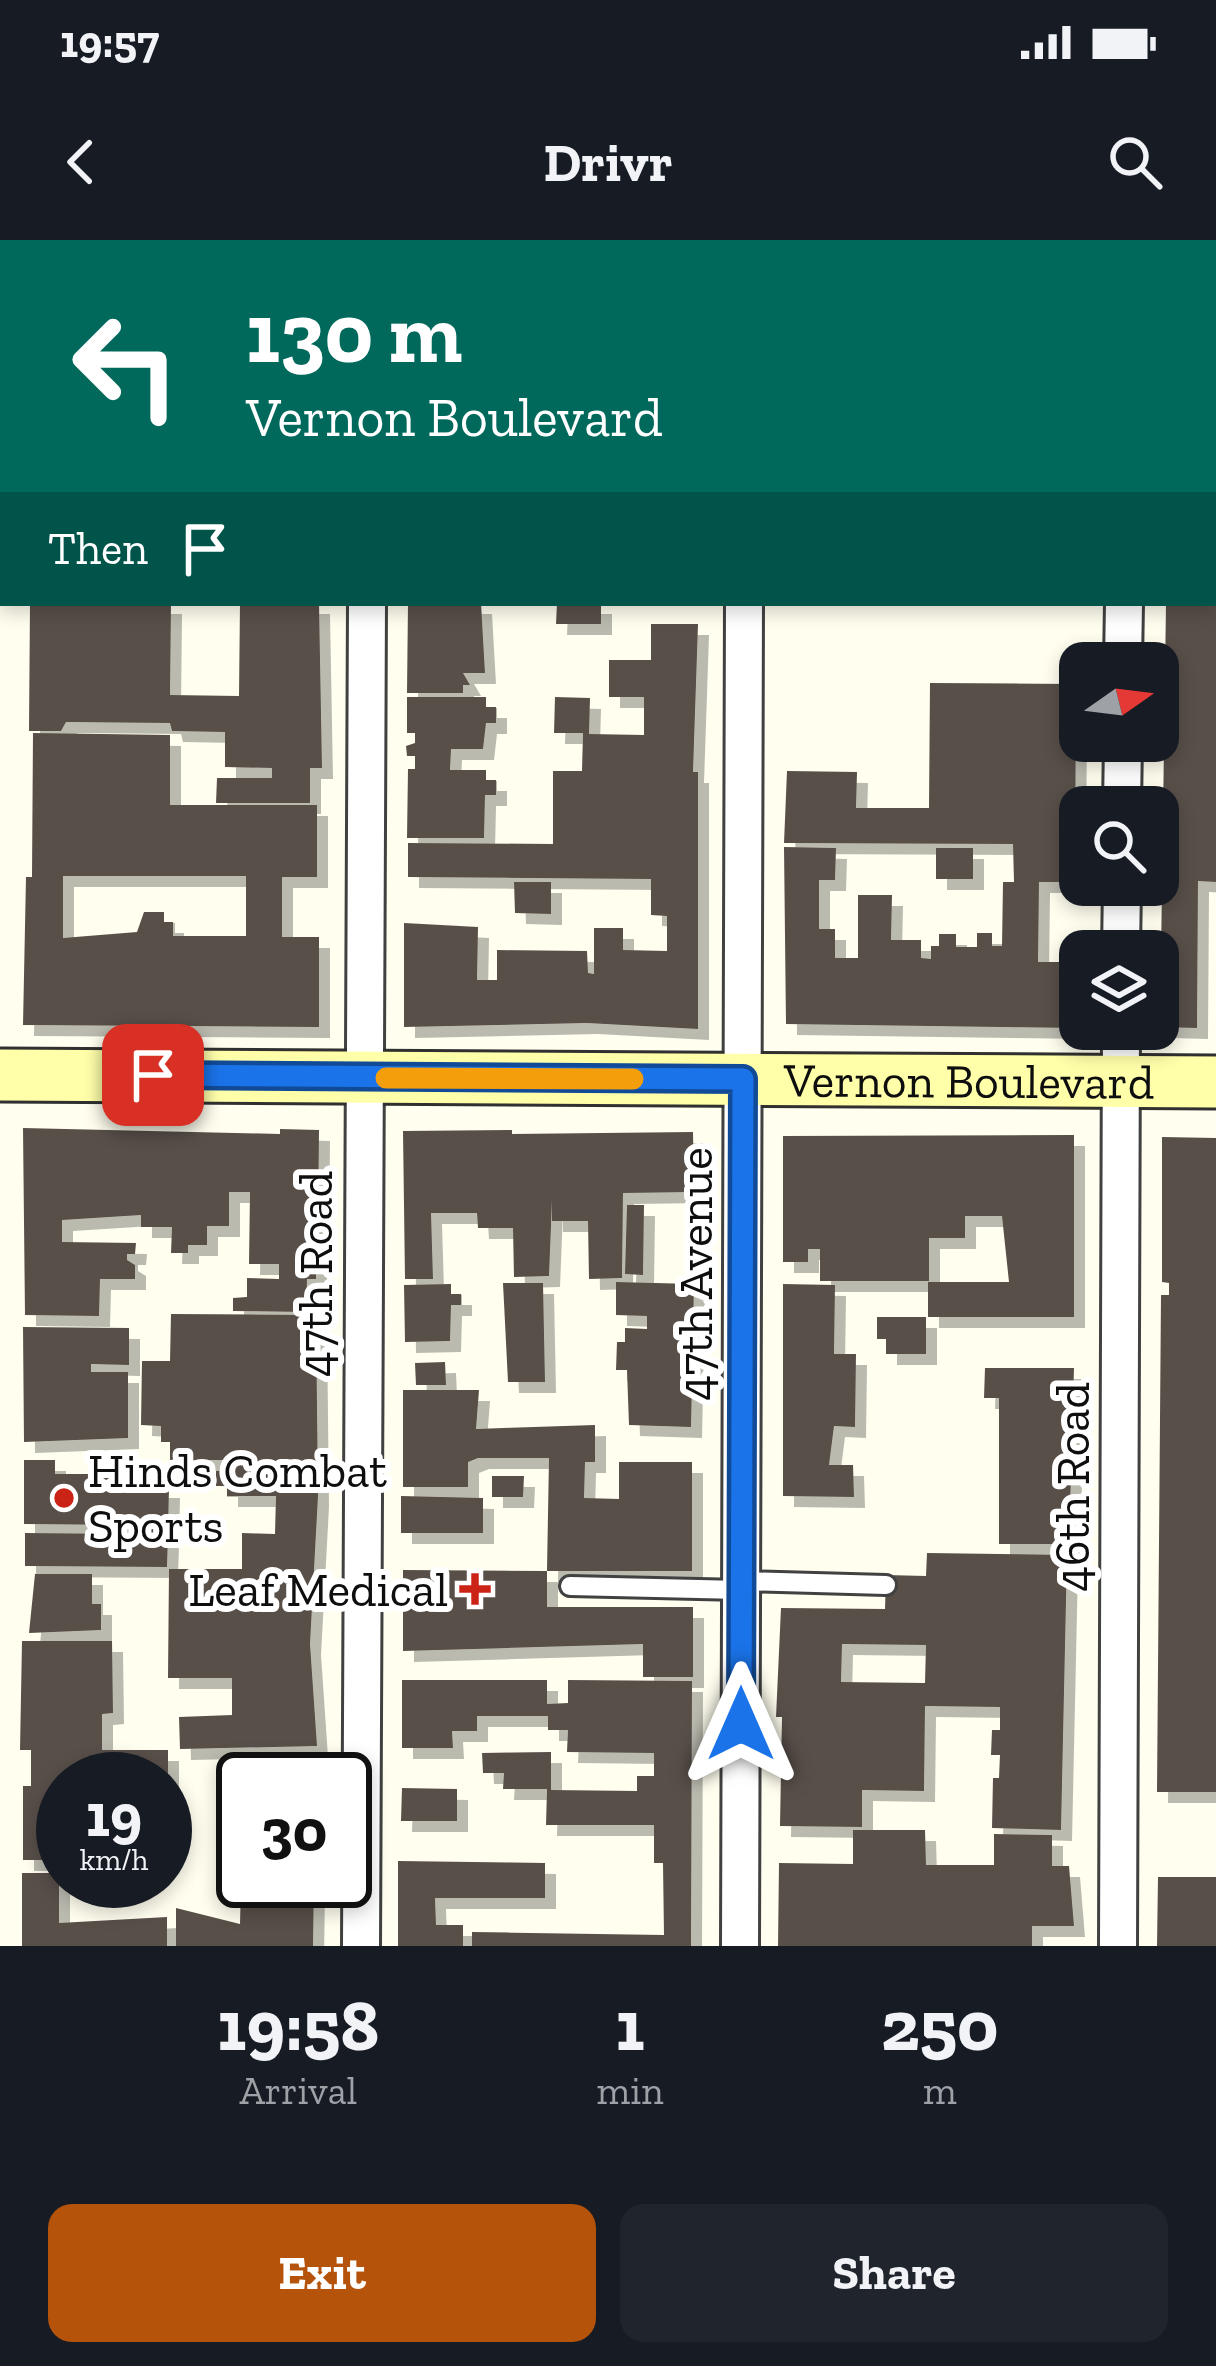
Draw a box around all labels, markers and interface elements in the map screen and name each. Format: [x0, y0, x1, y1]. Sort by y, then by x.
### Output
text: 19:57 [60, 15, 159, 69]
icon: back [48, 129, 114, 195]
icon: search [1102, 129, 1168, 195]
text: Drivr [543, 130, 673, 195]
text: 130 m [246, 283, 462, 384]
icon: left [48, 288, 204, 444]
text: Vernon Boulevard [246, 385, 663, 450]
icon: arrive [172, 516, 238, 582]
text: Then [48, 522, 148, 576]
north arrow [1059, 642, 1179, 762]
map controls [1059, 642, 1179, 1050]
button: search [1059, 786, 1179, 906]
button: layers [1059, 930, 1179, 1050]
pin [102, 1024, 204, 1126]
icon: arrive [120, 1042, 186, 1108]
street label: Vernon Boulevard [783, 1052, 1154, 1111]
street label: 47th Avenue [667, 1147, 724, 1401]
street label: 47th Road [287, 1171, 344, 1377]
street label: 46th Road [1044, 1382, 1101, 1592]
place label: Hinds Combat Sports [88, 1442, 387, 1554]
marker: Hinds Combat Sports [51, 1485, 77, 1511]
place label: Leaf Medical [188, 1561, 448, 1618]
marker: Leaf Medical [459, 1573, 491, 1605]
position arrow [678, 1661, 804, 1787]
speed limit sign: 30 [216, 1752, 372, 1908]
text: 19 [86, 1779, 142, 1851]
text: km/h [80, 1842, 148, 1878]
text: 19:58 [217, 1982, 379, 2068]
text: 1 [616, 1982, 645, 2068]
text: 250 [881, 1982, 999, 2068]
text: Arrival [240, 2067, 357, 2114]
text: min [597, 2067, 664, 2114]
text: m [923, 2067, 957, 2114]
button: Exit [48, 2204, 596, 2342]
button: Share [620, 2204, 1168, 2342]

